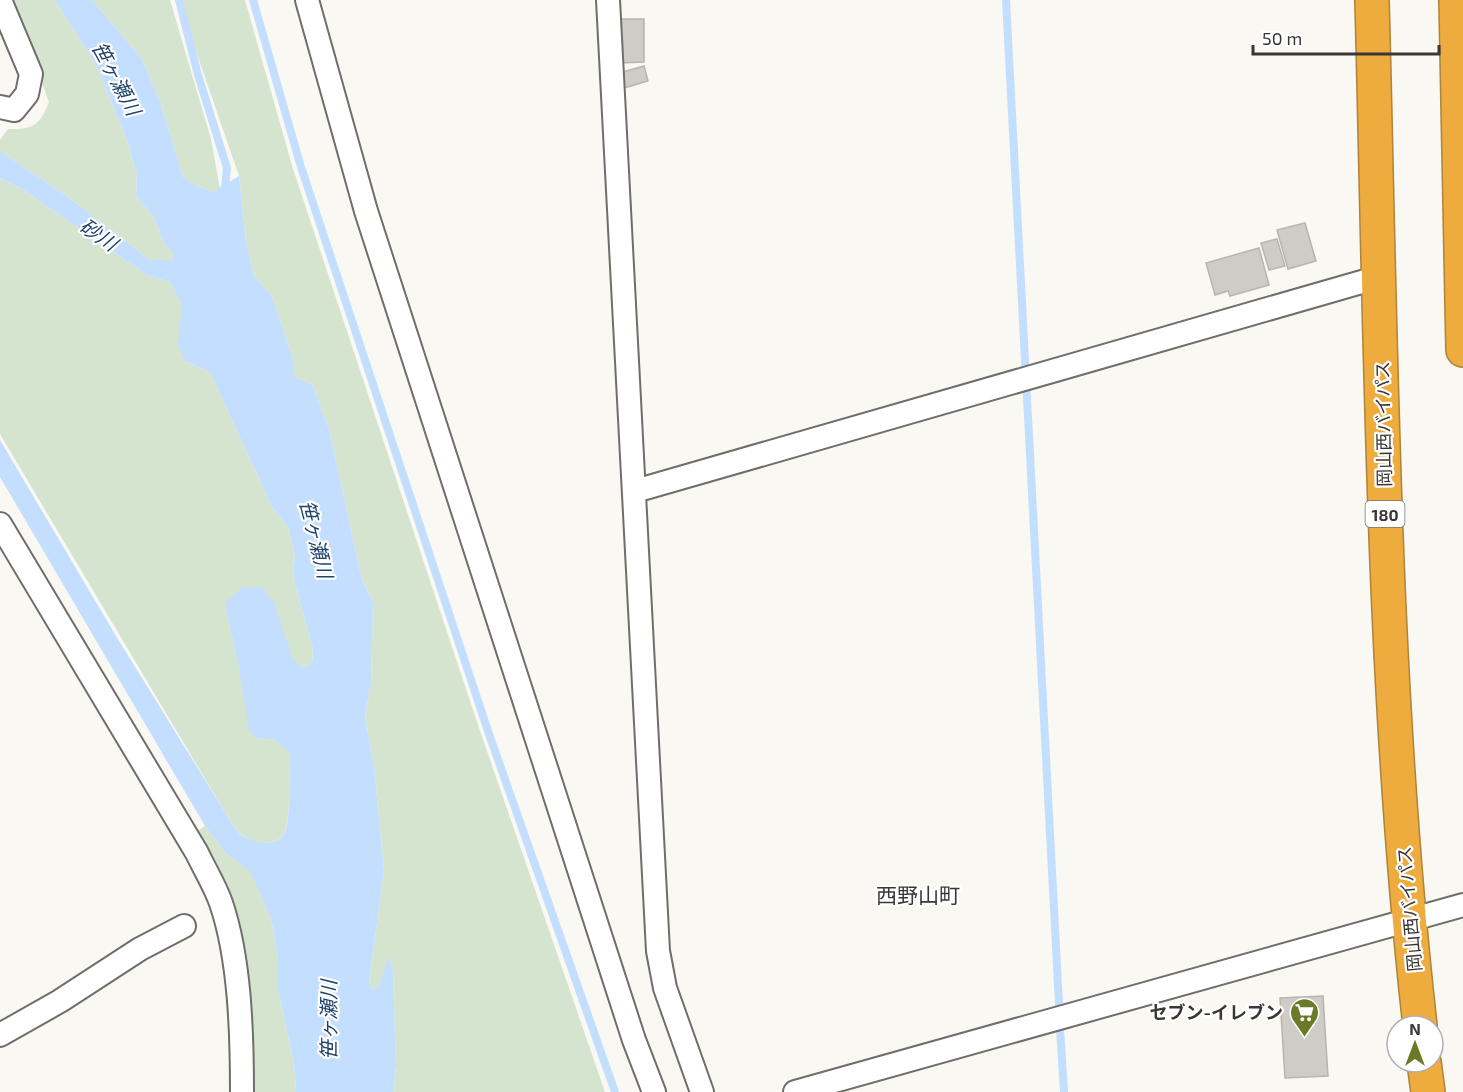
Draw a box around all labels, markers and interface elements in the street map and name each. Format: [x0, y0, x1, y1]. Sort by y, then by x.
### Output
scale bar [1253, 18, 1439, 56]
text: 50 m [1262, 27, 1302, 49]
water label: 笹ヶ瀬川 [88, 37, 147, 121]
water label: 砂川 [76, 213, 124, 256]
street label: 岡山西バイパス [1371, 361, 1395, 487]
water label: 笹ヶ瀬川 [296, 497, 339, 583]
road number: 180 [1366, 501, 1404, 527]
street label: 岡山西バイパス [1393, 845, 1425, 973]
district label: 西野山町 [876, 882, 960, 907]
water label: 笹ヶ瀬川 [316, 978, 340, 1060]
supermarket icon: セブン-イレブン [1288, 996, 1320, 1038]
place label: セブン-イレブン [1150, 1001, 1283, 1023]
north arrow [1385, 1014, 1445, 1074]
text: N [1409, 1019, 1421, 1038]

